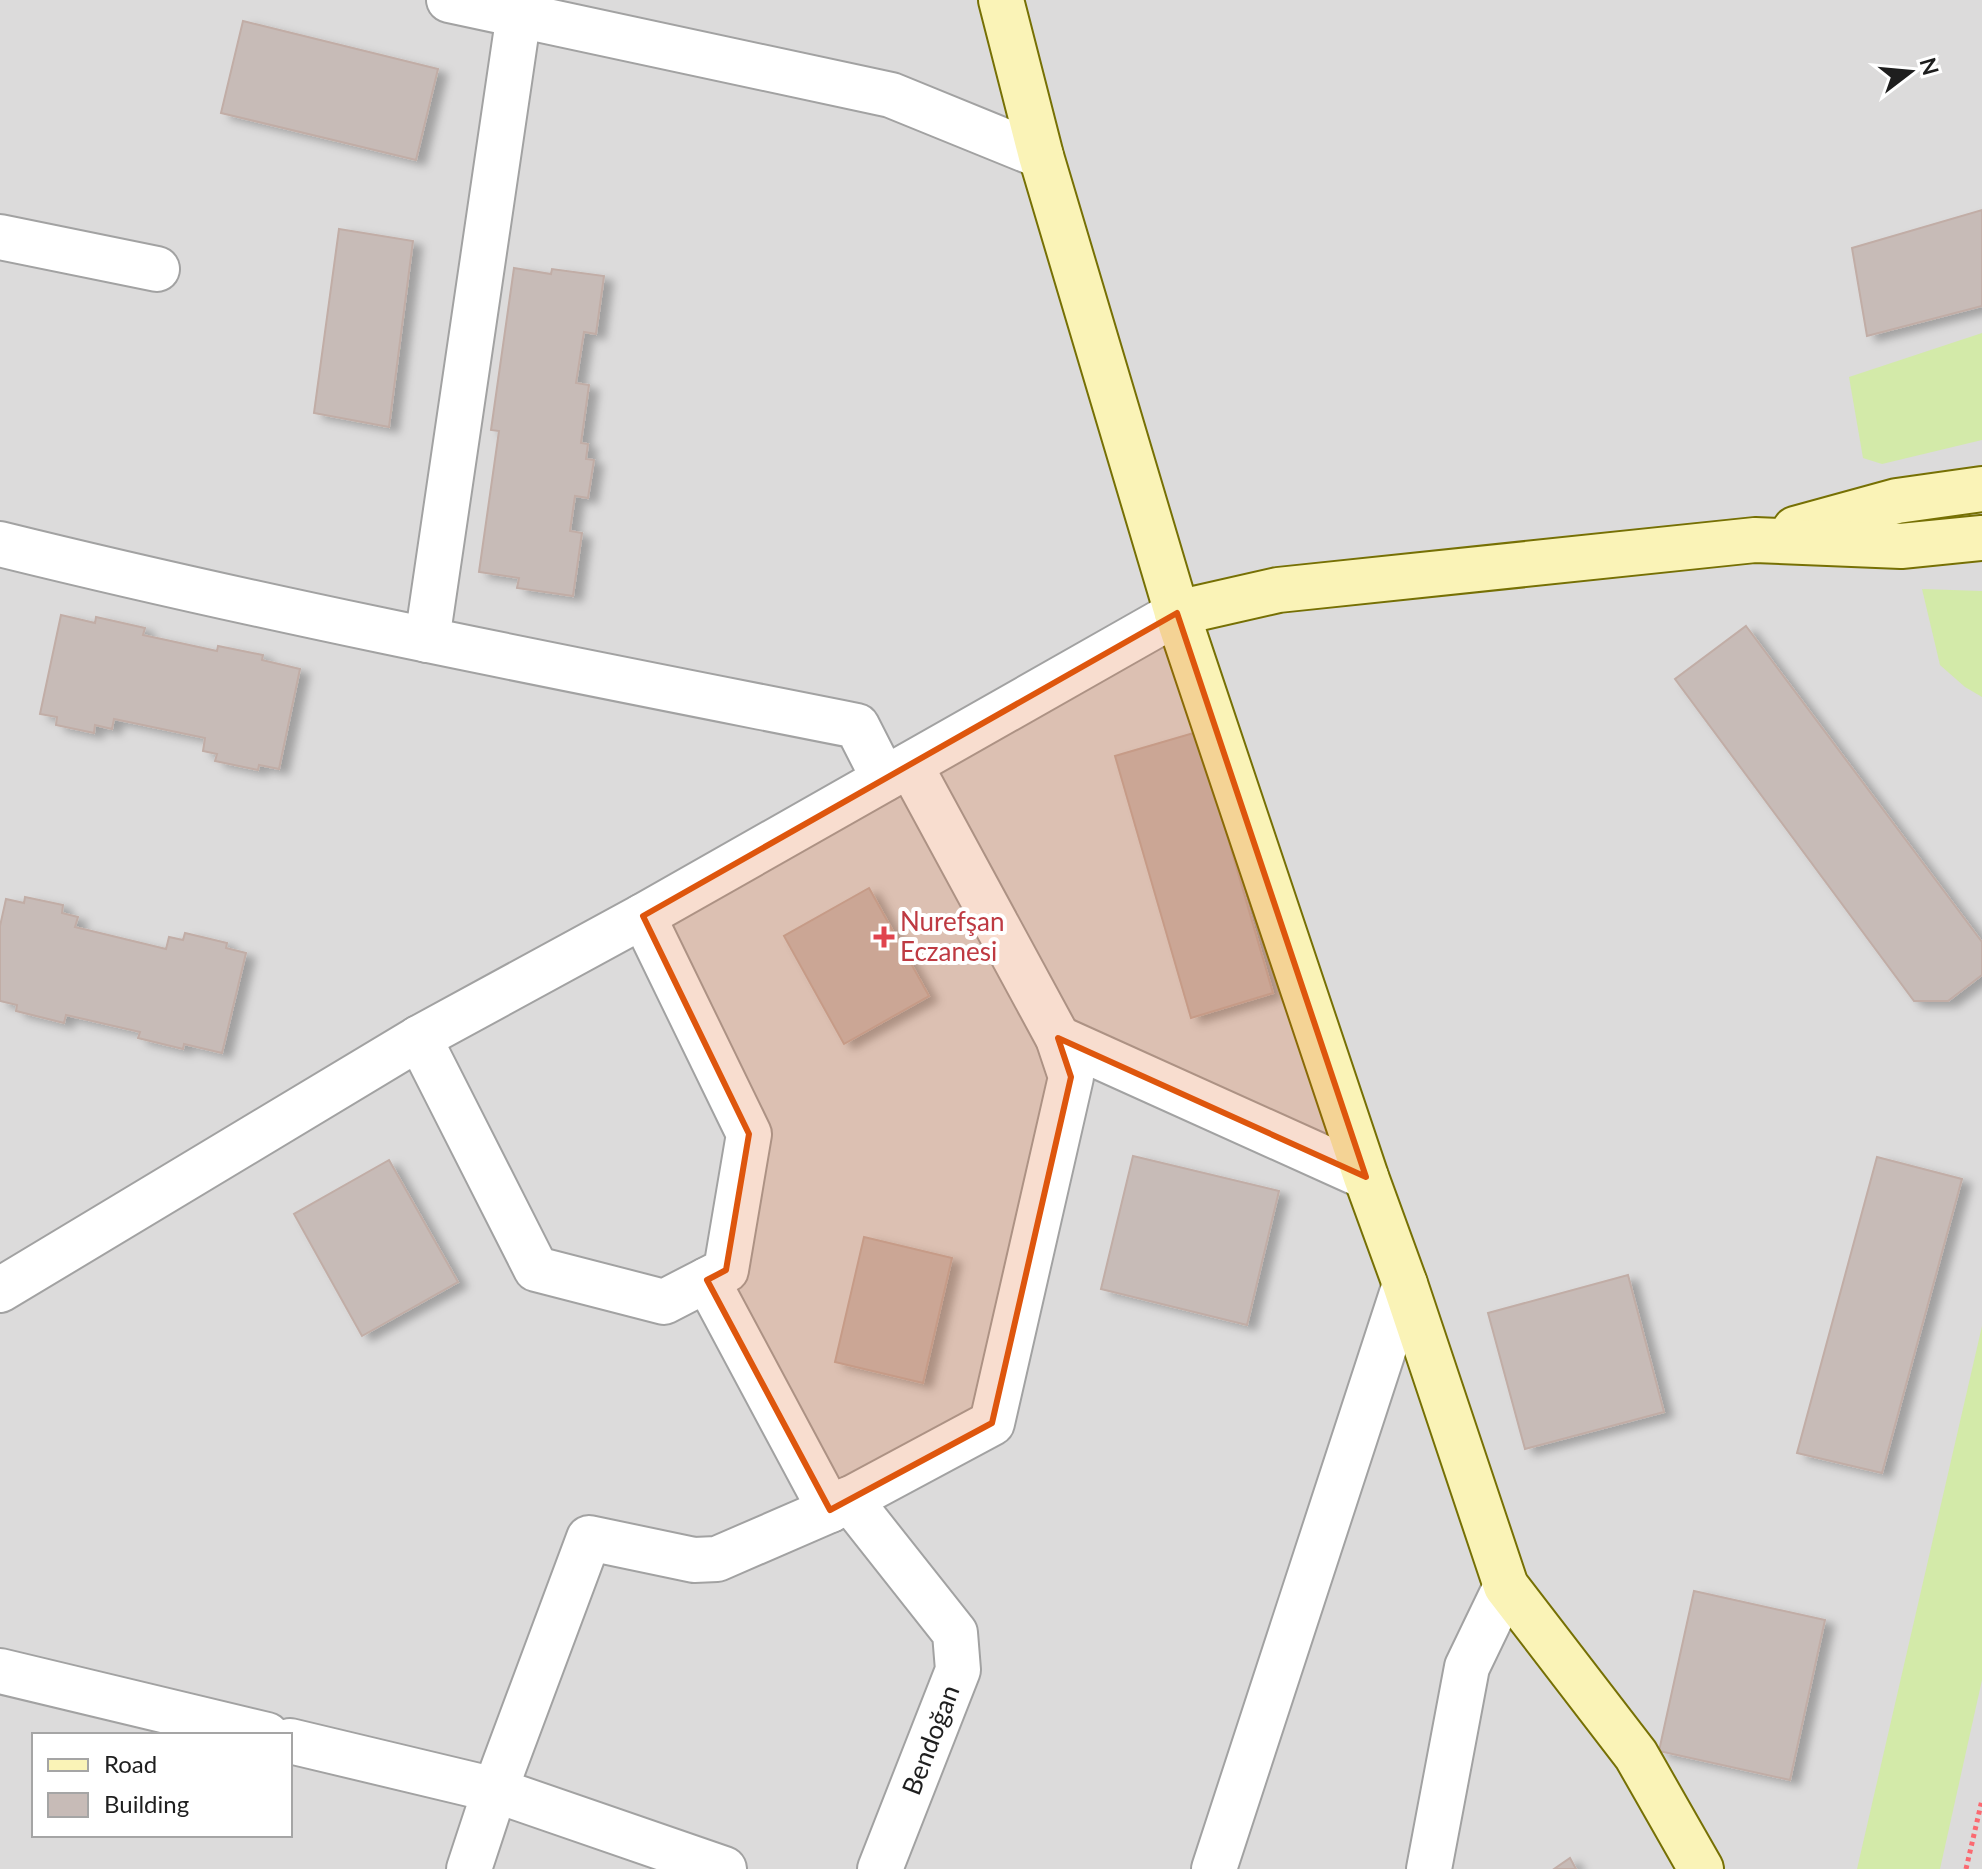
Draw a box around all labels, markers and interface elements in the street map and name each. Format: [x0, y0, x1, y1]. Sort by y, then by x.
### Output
north arrow [1870, 32, 1950, 112]
text: N [1914, 54, 1945, 78]
place label: Nurefşan Eczanesi [900, 905, 1004, 967]
marker: Nurefşan Eczanesi [875, 928, 893, 946]
street label: Bendoğan [895, 1680, 966, 1799]
legend [32, 1733, 292, 1837]
text: Road [104, 1749, 157, 1778]
text: Building [104, 1789, 189, 1818]

